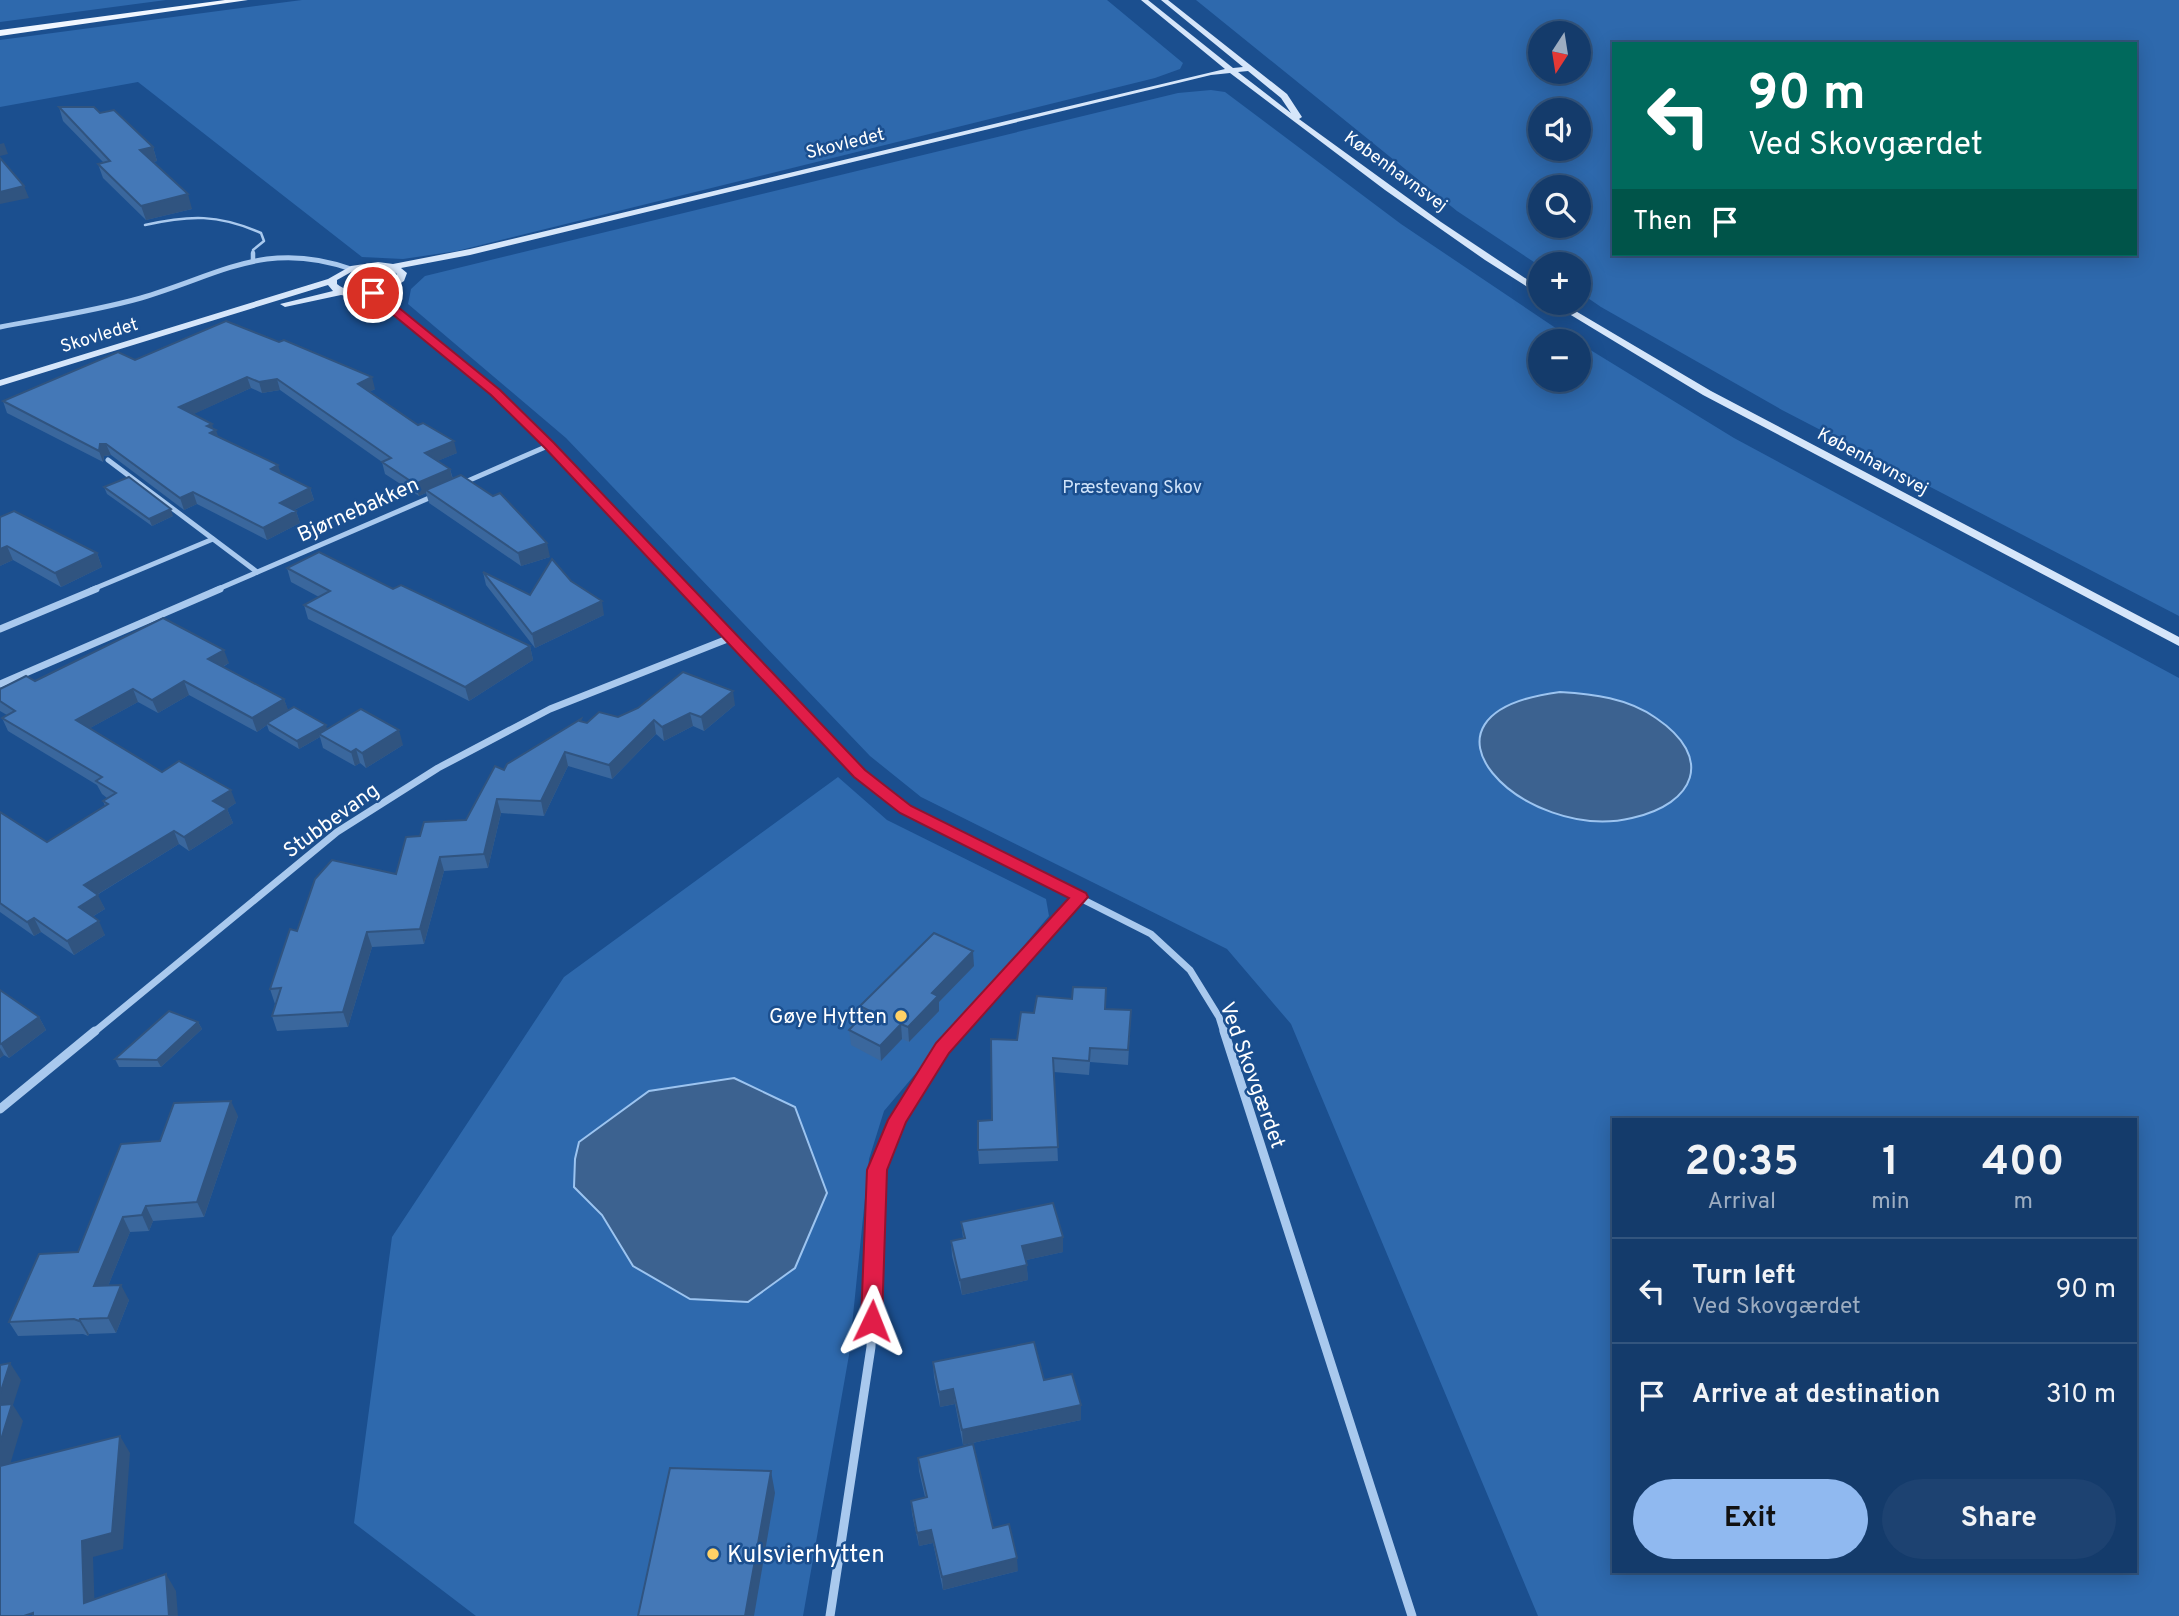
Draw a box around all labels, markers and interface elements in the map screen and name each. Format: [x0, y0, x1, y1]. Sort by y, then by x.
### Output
north arrow [1528, 21, 1591, 84]
map controls [1528, 21, 1591, 392]
text: 90 m [1748, 65, 1866, 127]
icon: left [1633, 70, 1724, 161]
button: sound [1528, 98, 1591, 161]
street label: Skovledet [804, 124, 887, 165]
text: Ved Skovgærdet [1748, 126, 1983, 166]
street label: Københavnsvej [1339, 127, 1451, 218]
button: search [1528, 175, 1591, 238]
icon: arrive [1706, 203, 1744, 241]
text: Then [1633, 206, 1692, 239]
button: + [1528, 252, 1591, 315]
pin [343, 263, 403, 323]
icon: arrive [354, 274, 392, 312]
street label: Skovledet [58, 314, 141, 359]
button: − [1528, 329, 1591, 392]
street label: Københavnsvej [1813, 423, 1932, 501]
street label: Bjørnebakken [294, 472, 424, 549]
park label: Præstevang Skov [1062, 477, 1202, 500]
street label: Stubbevang [279, 777, 385, 865]
street label: Ved Skovgærdet [1213, 998, 1291, 1153]
place label: Gøye Hytten [769, 1004, 887, 1031]
marker: Gøye Hytten [893, 1008, 909, 1024]
text: 20:35 [1684, 1137, 1799, 1190]
text: 1 [1882, 1137, 1899, 1190]
text: 400 [1982, 1137, 2064, 1190]
text: Arrival [1707, 1188, 1776, 1217]
text: min [1871, 1188, 1910, 1217]
text: m [2014, 1188, 2033, 1217]
text: Turn left [1692, 1260, 1796, 1293]
icon: left [1633, 1272, 1671, 1310]
text: 90 m [2056, 1274, 2116, 1307]
position arrow [835, 1284, 909, 1358]
text: Ved Skovgærdet [1692, 1293, 1861, 1322]
icon: arrive [1633, 1377, 1671, 1415]
text: Arrive at destination [1692, 1379, 1940, 1412]
text: 310 m [2046, 1379, 2116, 1412]
button: Exit [1633, 1479, 1868, 1559]
button: Share [1882, 1479, 2116, 1559]
place label: Kulsvierhytten [727, 1541, 885, 1571]
marker: Kulsvierhytten [705, 1546, 721, 1562]

